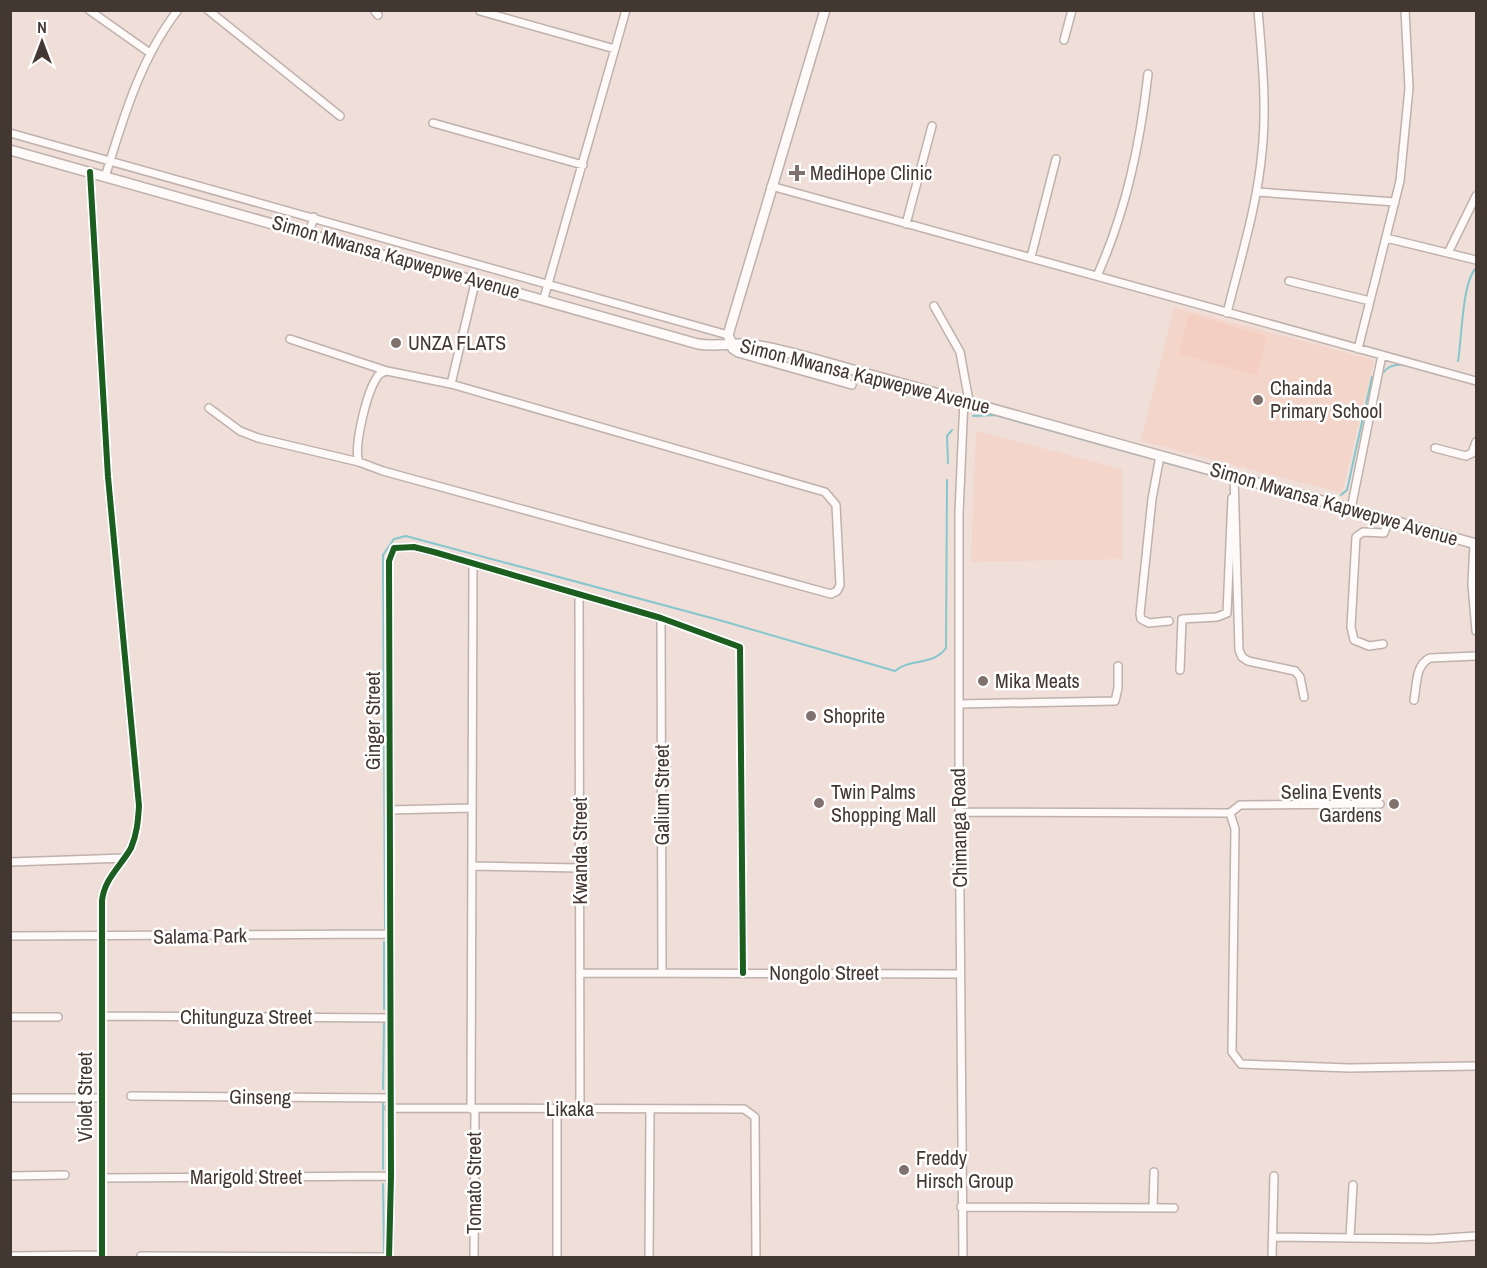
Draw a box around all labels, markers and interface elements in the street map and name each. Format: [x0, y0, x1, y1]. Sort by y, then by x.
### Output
north arrow [12, 12, 72, 72]
text: N [37, 16, 47, 38]
place label: MediHope Clinic [810, 159, 932, 186]
marker: MediHope Clinic [788, 164, 806, 182]
street label: Simon Mwansa Kapwepwe Avenue [269, 208, 523, 305]
place label: UNZA FLATS [408, 329, 506, 356]
street label: Simon Mwansa Kapwepwe Avenue [737, 331, 993, 420]
marker: UNZA FLATS [389, 336, 403, 350]
place label: Chainda Primary School [1270, 374, 1382, 424]
marker: Chainda Primary School [1251, 393, 1265, 407]
street label: Simon Mwansa Kapwepwe Avenue [1207, 455, 1461, 552]
place label: Mika Meats [995, 667, 1080, 694]
street label: Ginger Street [359, 671, 386, 770]
marker: Mika Meats [976, 674, 990, 688]
place label: Shoprite [823, 702, 885, 729]
marker: Shoprite [804, 709, 818, 723]
street label: Galium Street [648, 744, 675, 846]
street label: Chimanga Road [944, 768, 973, 888]
place label: Twin Palms Shopping Mall [831, 778, 936, 828]
place label: Selina Events Gardens [1281, 778, 1382, 828]
marker: Twin Palms Shopping Mall [812, 796, 826, 810]
street label: Kwanda Street [566, 797, 593, 905]
marker: Selina Events Gardens [1387, 797, 1401, 811]
street label: Salama Park [153, 921, 248, 950]
street label: Nongolo Street [769, 959, 879, 986]
street label: Chitunguza Street [180, 1003, 313, 1030]
street label: Violet Street [71, 1052, 98, 1142]
street label: Ginseng [229, 1082, 291, 1111]
street label: Likaka [546, 1095, 594, 1122]
street label: Tomato Street [460, 1132, 487, 1234]
place label: Freddy Hirsch Group [916, 1144, 1014, 1194]
street label: Marigold Street [190, 1163, 302, 1190]
marker: Freddy Hirsch Group [897, 1163, 911, 1177]

